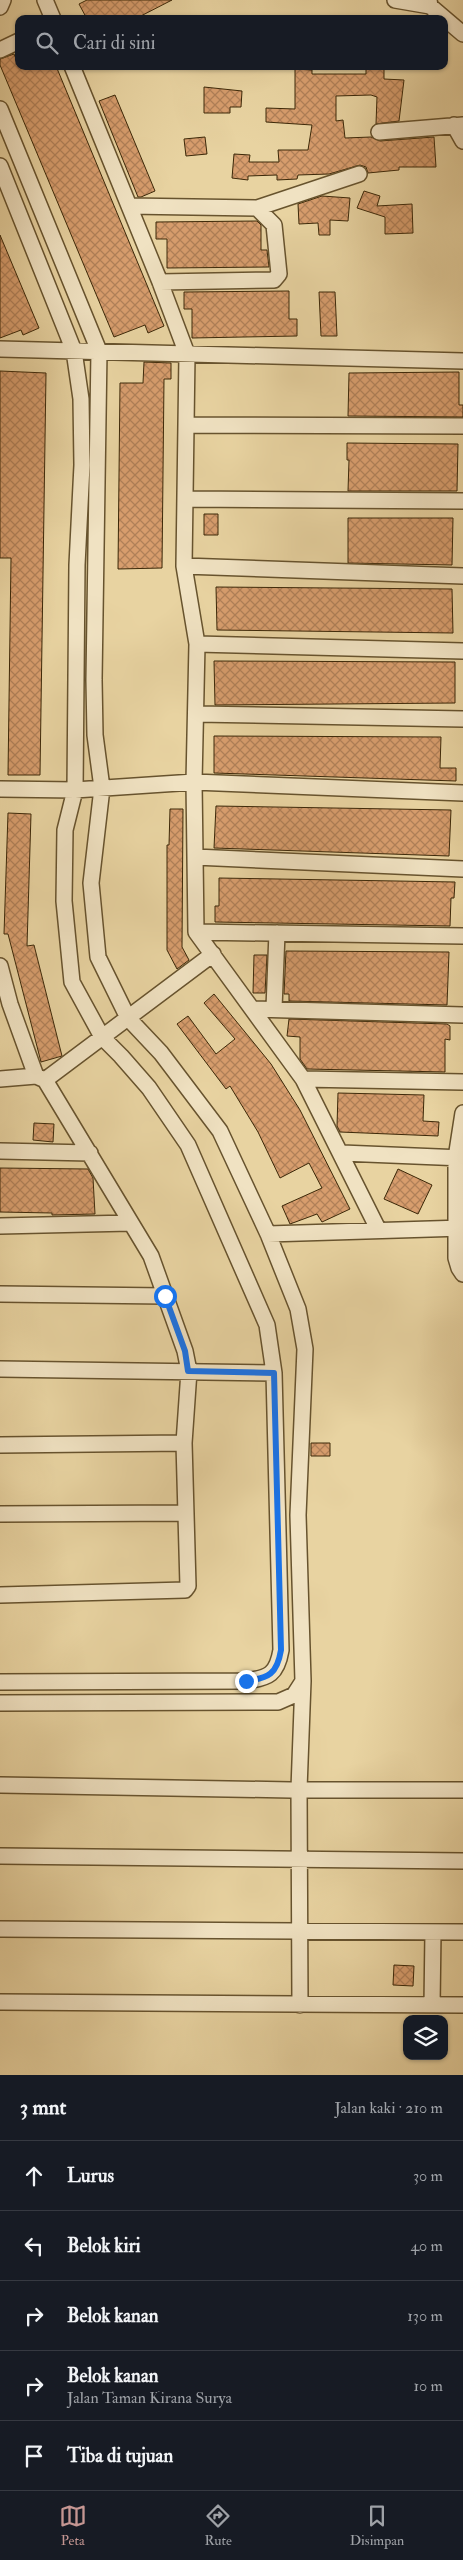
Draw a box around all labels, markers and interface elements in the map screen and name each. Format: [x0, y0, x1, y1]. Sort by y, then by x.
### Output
search box [15, 15, 448, 70]
icon: search [33, 29, 61, 57]
text: Cari di sini [73, 31, 156, 55]
route start [154, 1285, 177, 1308]
route end [235, 1670, 258, 1693]
map controls [403, 2015, 448, 2060]
button: layers [403, 2015, 448, 2060]
text: 3 mnt [20, 2094, 66, 2121]
text: Jalan kaki · 210 m [334, 2098, 443, 2118]
icon: ahead [20, 2162, 48, 2190]
text: Lurus [67, 2164, 114, 2188]
text: 30 m [413, 2166, 443, 2186]
icon: left [20, 2232, 48, 2260]
text: Belok kiri [67, 2234, 141, 2258]
text: 40 m [410, 2236, 443, 2256]
icon: right [20, 2302, 48, 2330]
text: Belok kanan [67, 2304, 158, 2328]
text: 130 m [407, 2306, 443, 2326]
text: Belok kanan [67, 2364, 158, 2388]
icon: right [20, 2372, 48, 2400]
text: 10 m [413, 2376, 443, 2396]
text: Jalan Taman Kirana Surya [67, 2388, 232, 2408]
icon: arrive [20, 2442, 48, 2470]
text: Tiba di tujuan [67, 2444, 173, 2468]
tab: Peta [59, 2502, 87, 2549]
tab: Rute [204, 2502, 232, 2549]
tab: Disimpan [350, 2502, 404, 2549]

